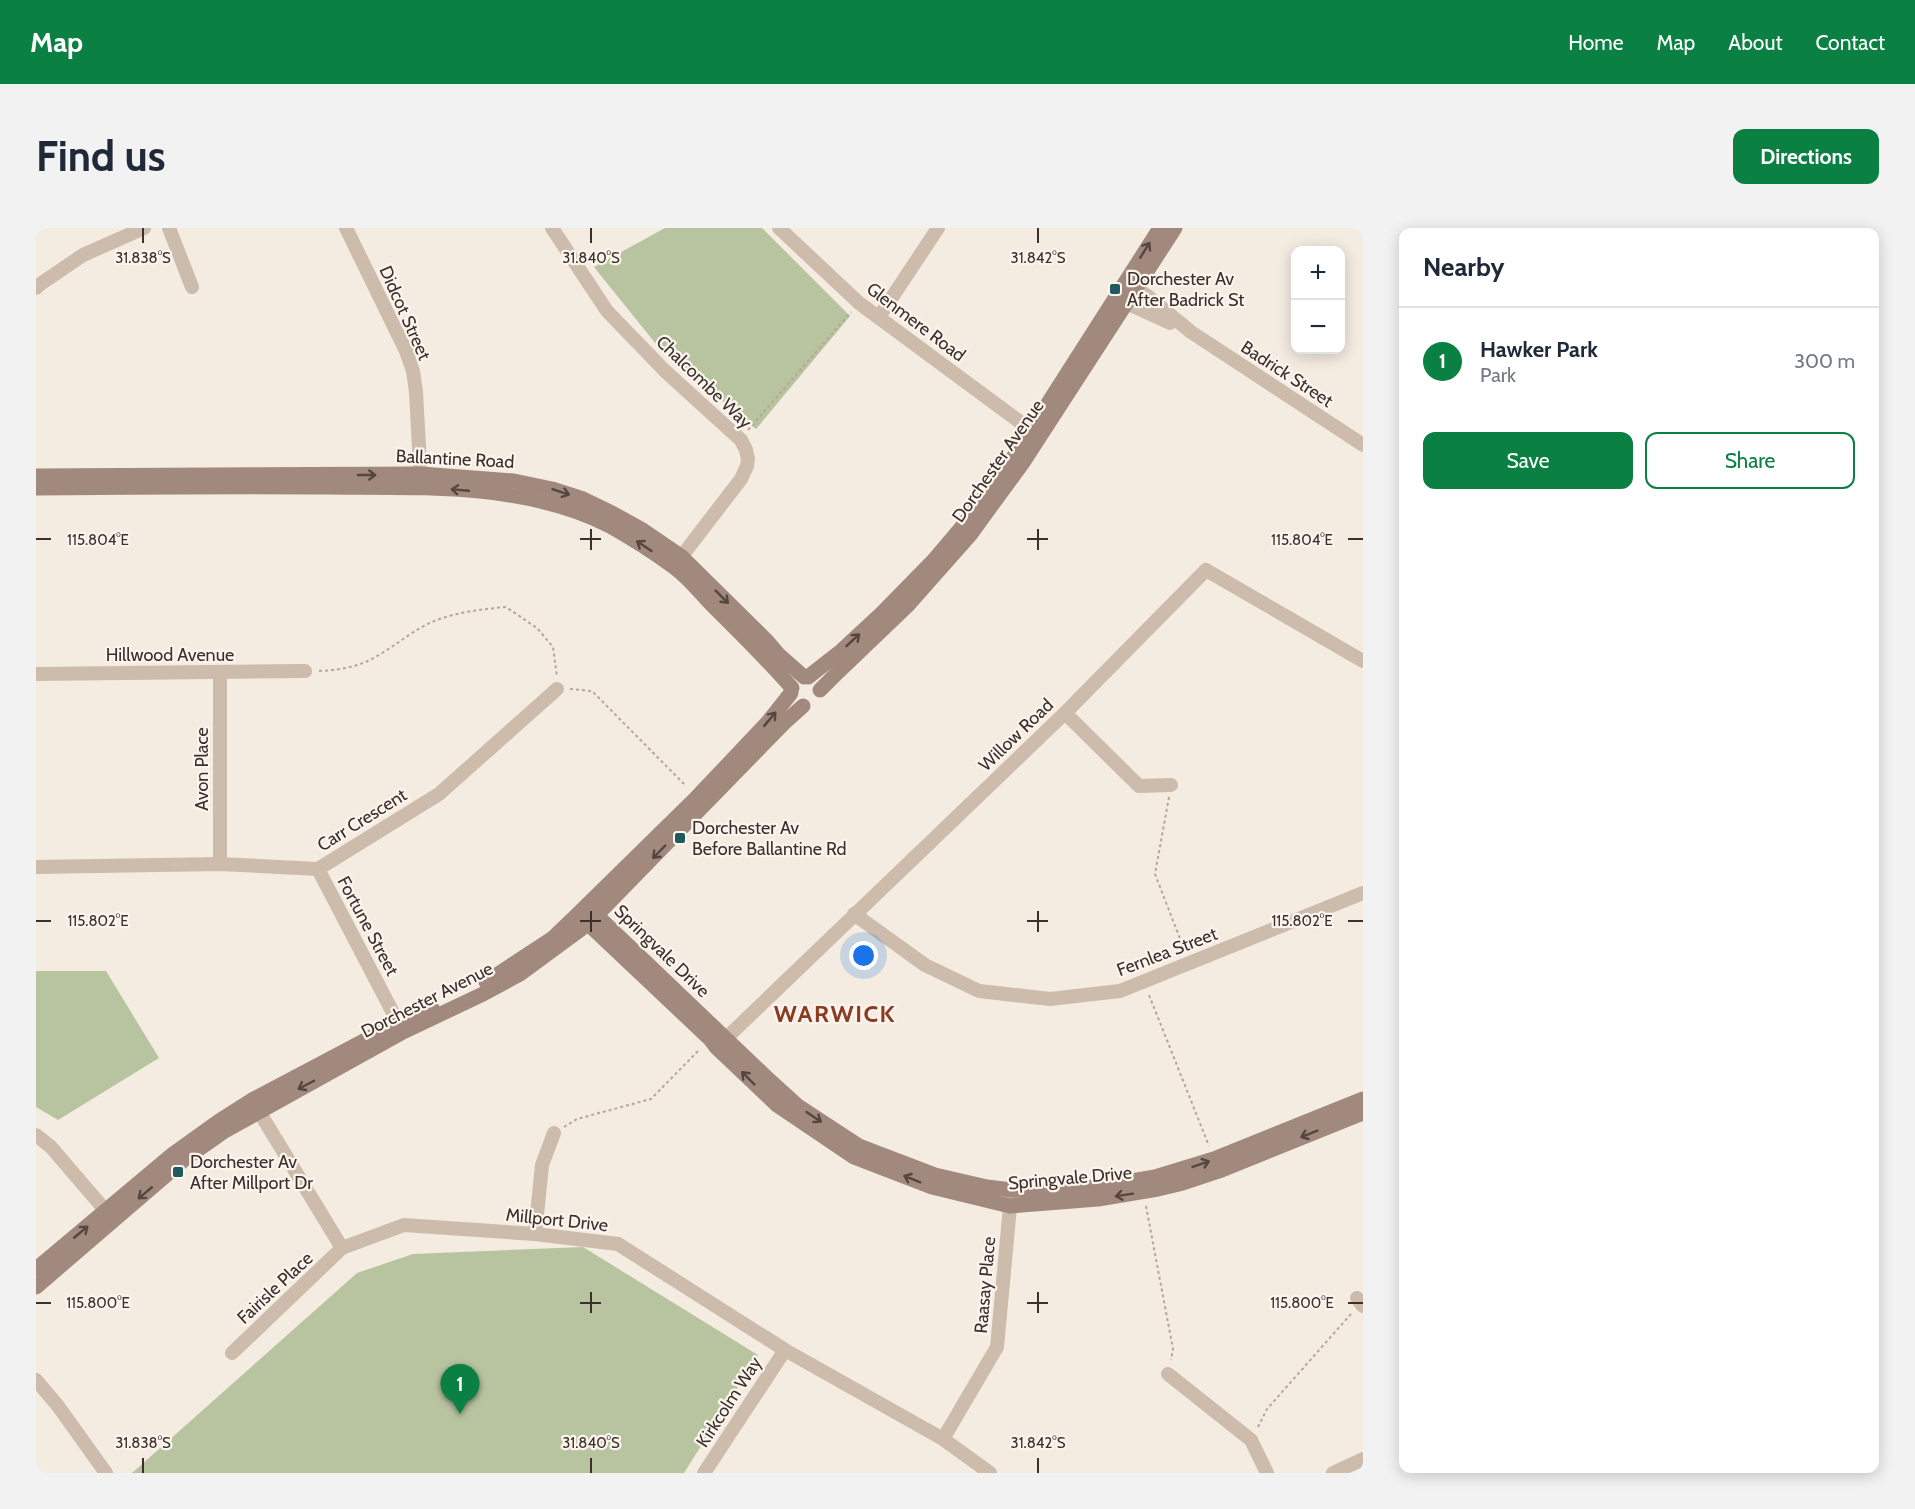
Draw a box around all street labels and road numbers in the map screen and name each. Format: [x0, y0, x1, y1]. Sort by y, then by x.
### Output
street label: Didcot Street [374, 262, 436, 364]
street label: Glenmere Road [862, 278, 970, 366]
street label: Chalcombe Way [652, 331, 756, 433]
street label: Badrick Street [1237, 336, 1337, 412]
street label: Dorchester Avenue [947, 395, 1049, 527]
street label: Ballantine Road [395, 445, 515, 473]
street label: Hillwood Avenue [106, 644, 234, 666]
street label: Willow Road [974, 694, 1058, 776]
street label: Avon Place [191, 727, 213, 811]
street label: Carr Crescent [313, 784, 411, 856]
street label: Fortune Street [333, 873, 403, 979]
street label: Springvale Drive [610, 900, 714, 1002]
street label: Fernlea Street [1114, 923, 1220, 981]
street label: Dorchester Avenue [357, 957, 497, 1043]
street label: Springvale Drive [1007, 1162, 1133, 1194]
street label: Millport Drive [505, 1204, 609, 1236]
street label: Raasay Place [970, 1236, 1000, 1334]
street label: Fairisle Place [233, 1247, 317, 1329]
street label: Kirkcolm Way [692, 1353, 766, 1451]

